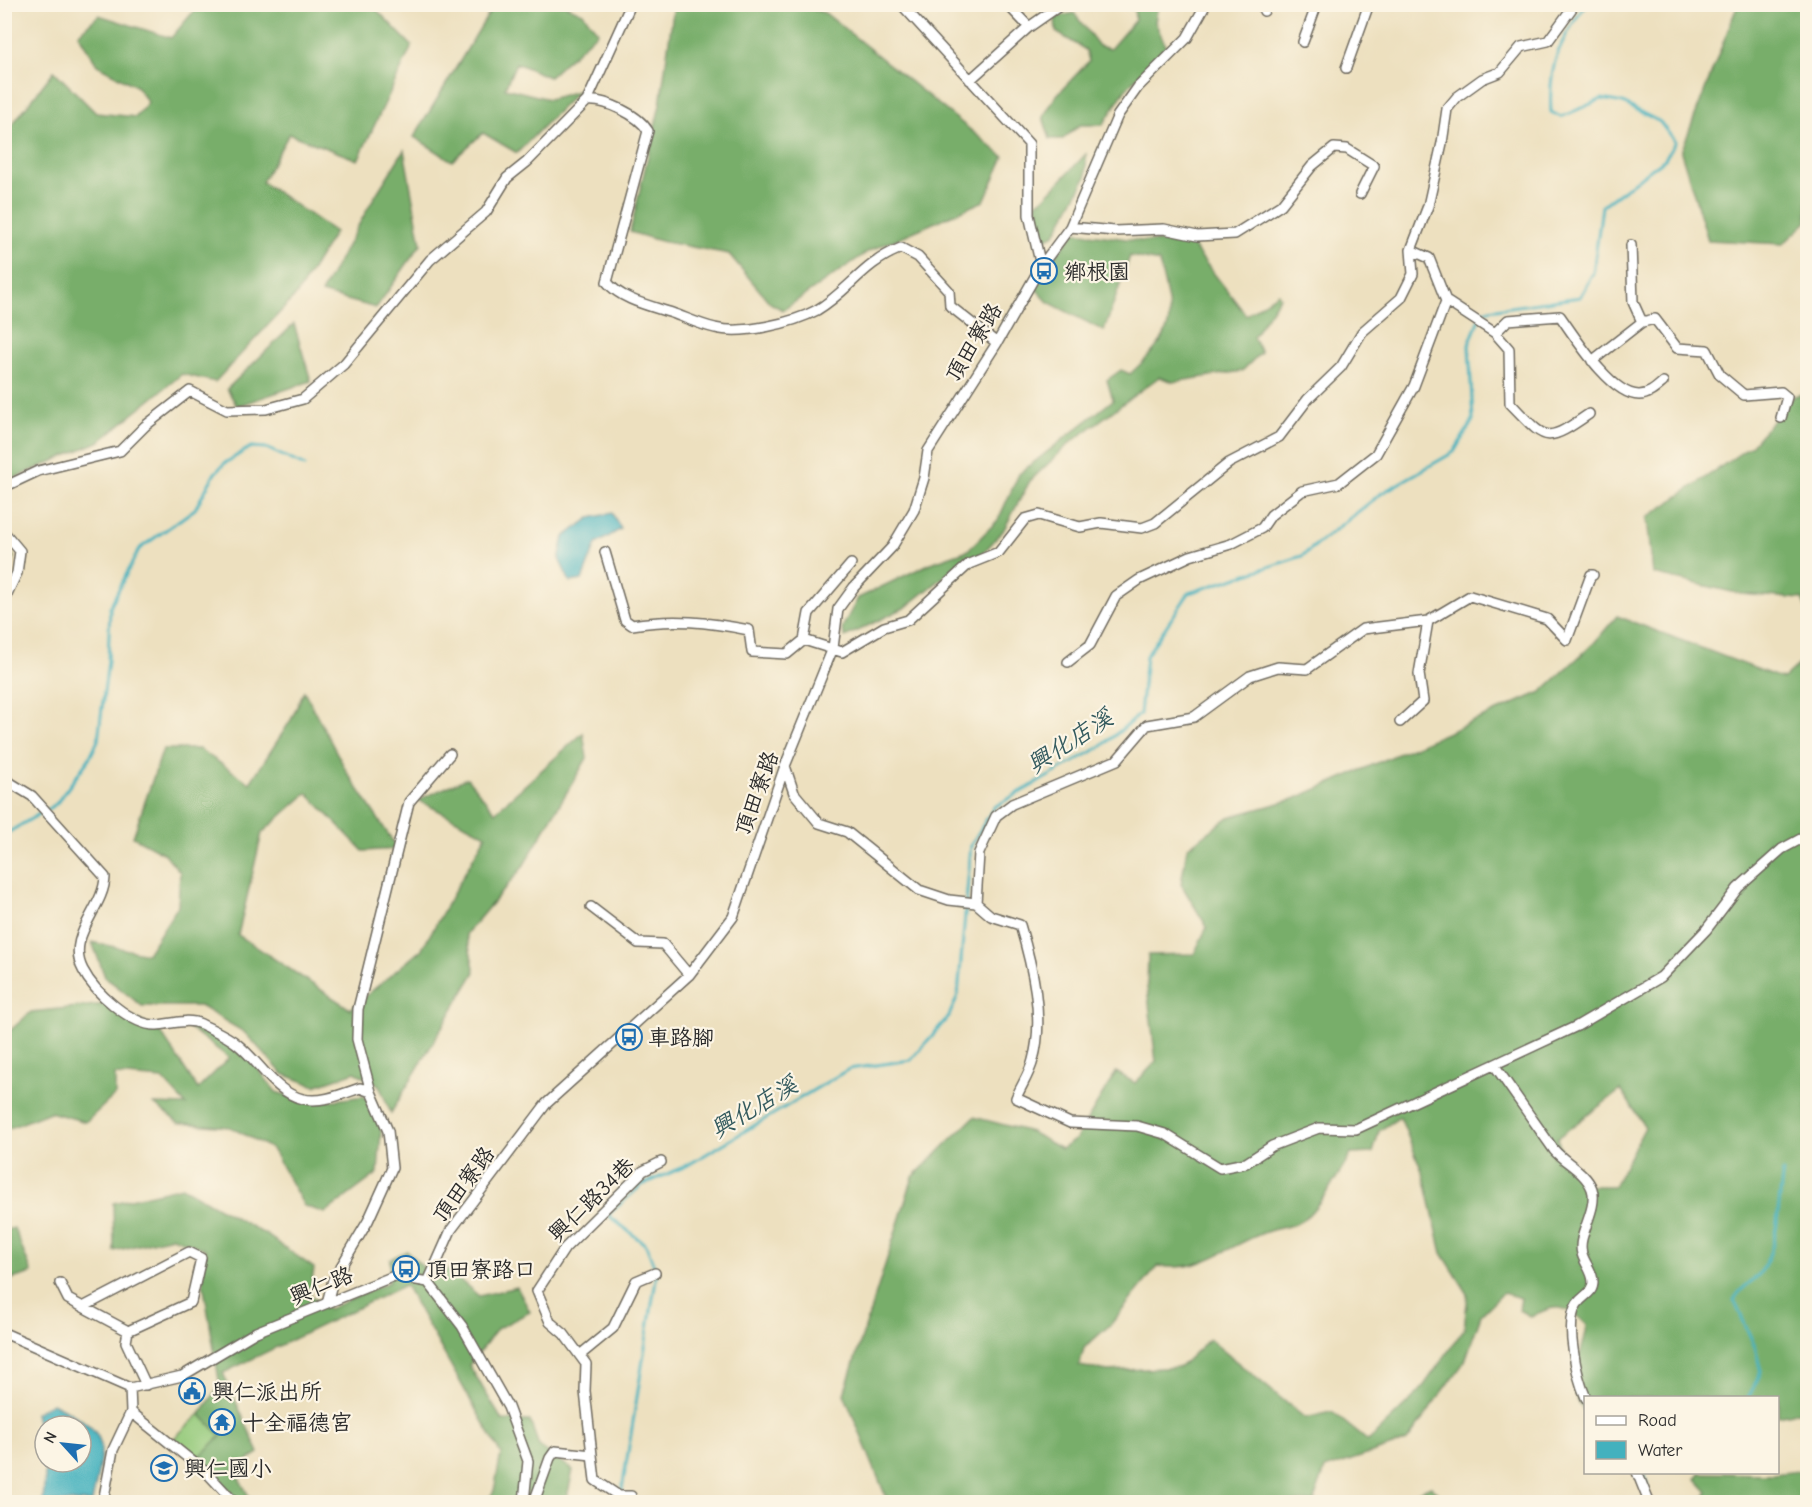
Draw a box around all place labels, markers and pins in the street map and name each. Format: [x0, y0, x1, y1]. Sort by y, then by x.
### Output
bus stop icon: 鄉根園 [1029, 256, 1059, 286]
place label: 鄉根園 [1064, 259, 1130, 285]
bus stop icon: 車路腳 [614, 1022, 644, 1052]
place label: 車路腳 [648, 1025, 714, 1051]
bus stop icon: 頂田寮路口 [391, 1254, 421, 1284]
place label: 頂田寮路口 [426, 1257, 536, 1283]
public building icon: 興仁派出所 [177, 1376, 207, 1406]
place label: 興仁派出所 [212, 1379, 322, 1405]
temple icon: 十全福德宮 [207, 1407, 237, 1437]
place label: 十全福德宮 [242, 1410, 352, 1436]
school or university icon: 興仁國小 [149, 1453, 179, 1483]
place label: 興仁國小 [184, 1456, 272, 1482]

